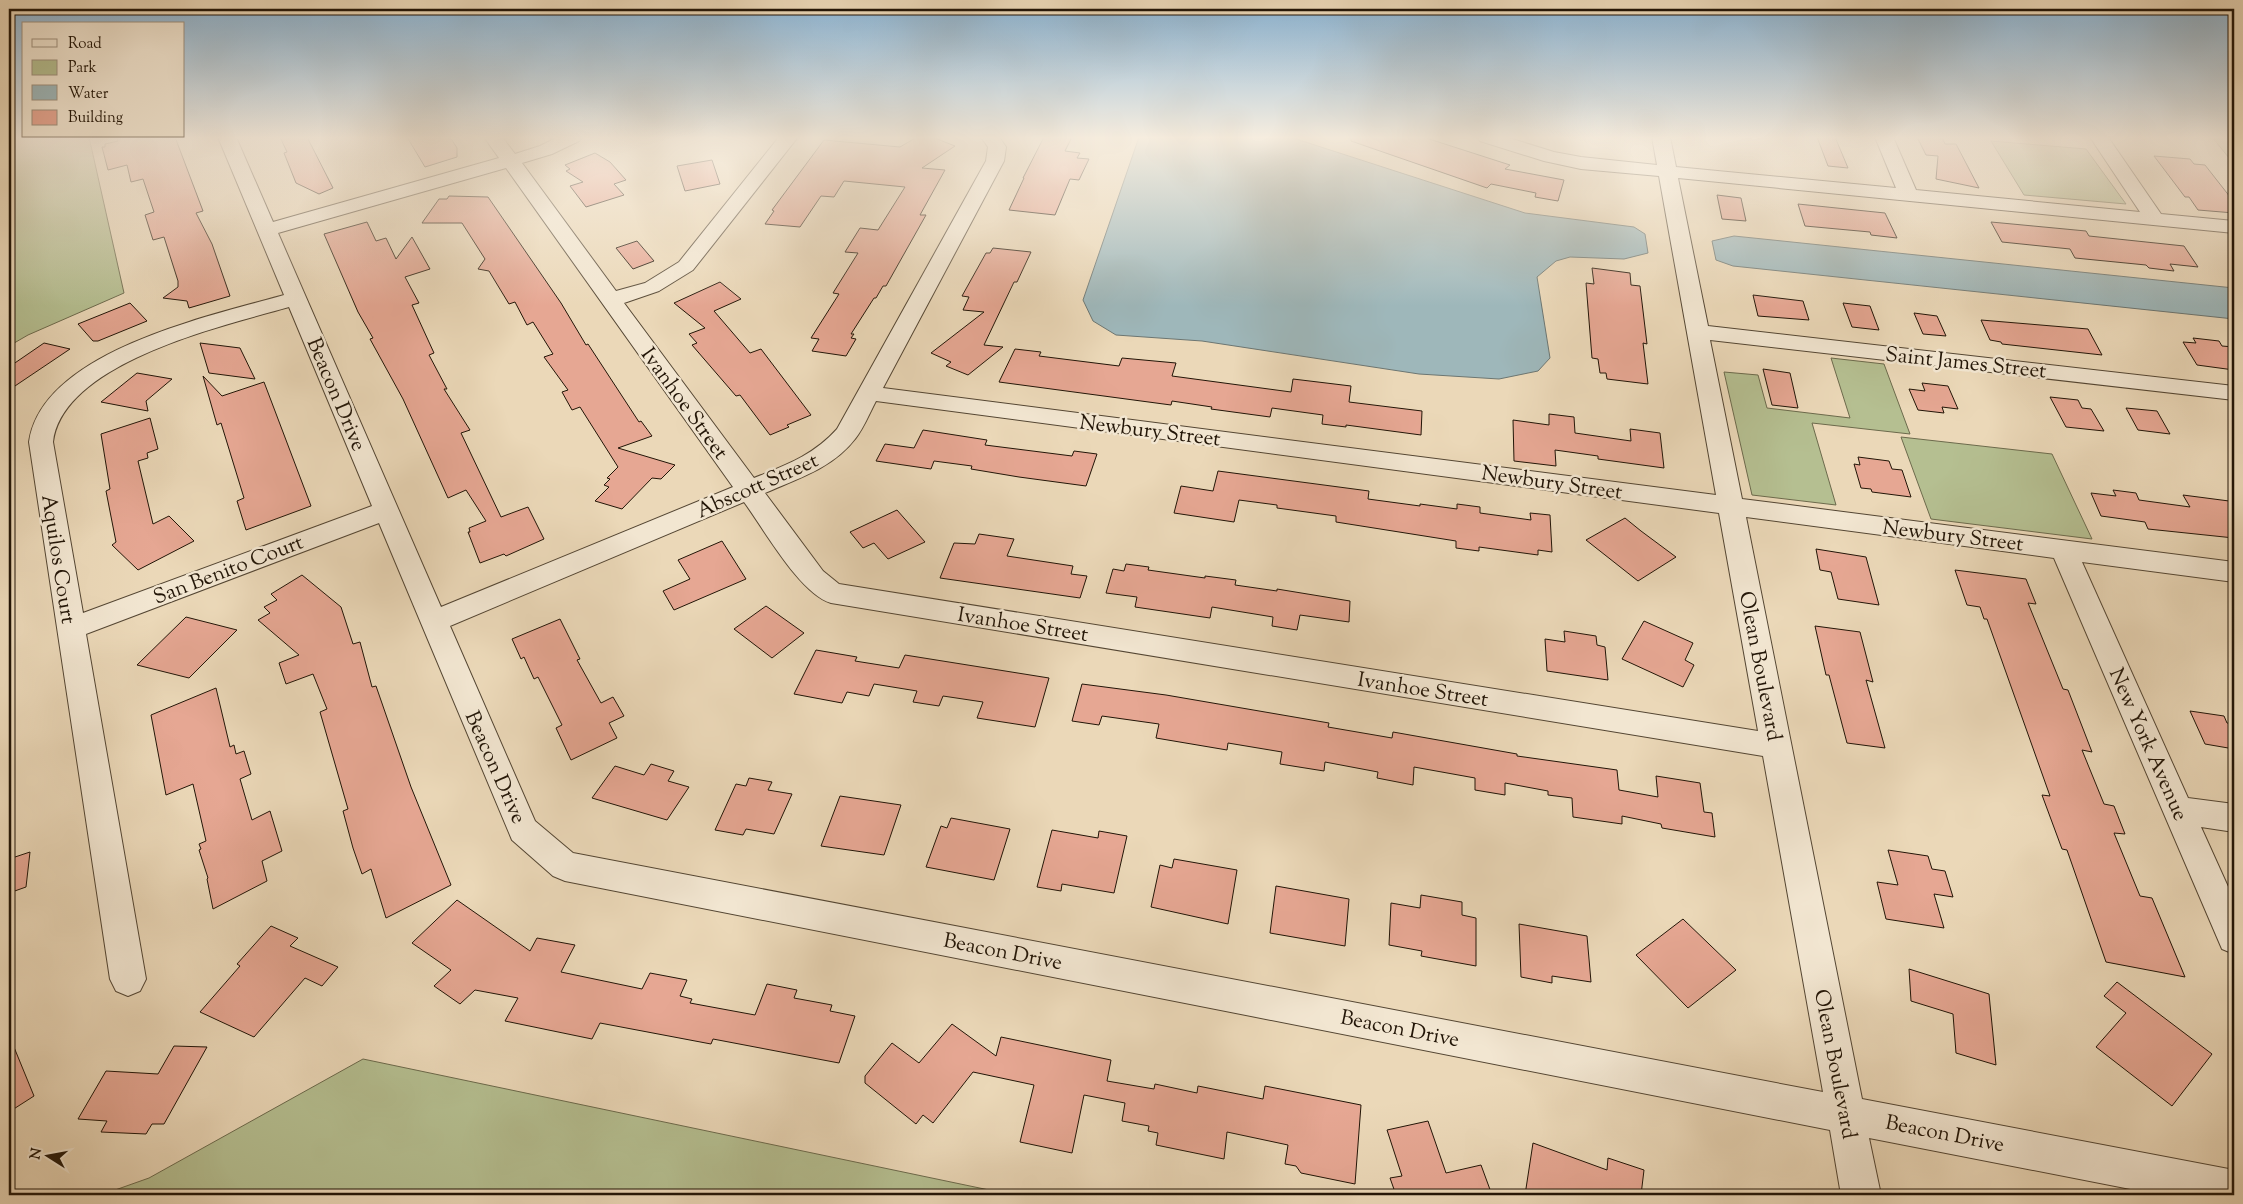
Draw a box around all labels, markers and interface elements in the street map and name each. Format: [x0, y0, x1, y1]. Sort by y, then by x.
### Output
legend [22, 22, 185, 138]
text: Road [68, 34, 102, 55]
text: Park [68, 58, 97, 79]
text: Water [68, 84, 109, 105]
text: Building [68, 108, 123, 129]
street label: Beacon Drive [298, 333, 373, 456]
street label: Saint James Street [1884, 341, 2048, 387]
street label: Ivanhoe Street [632, 342, 734, 466]
street label: Newbury Street [1077, 408, 1222, 456]
street label: Abscott Street [692, 447, 824, 527]
street label: Newbury Street [1479, 459, 1624, 509]
street label: Aquilos Court [32, 493, 82, 626]
street label: Newbury Street [1880, 513, 2025, 561]
street label: San Benito Court [149, 528, 308, 613]
street label: Olean Boulevard [1730, 589, 1788, 744]
street label: Ivanhoe Street [955, 601, 1090, 651]
street label: New York Avenue [2100, 664, 2194, 826]
street label: Ivanhoe Street [1355, 666, 1490, 716]
street label: Beacon Drive [456, 707, 532, 829]
street label: Beacon Drive [940, 927, 1065, 979]
street label: Olean Boulevard [1805, 987, 1863, 1142]
street label: Beacon Drive [1337, 1004, 1462, 1056]
street label: Beacon Drive [1882, 1109, 2007, 1161]
north arrow [22, 1132, 72, 1182]
text: N [26, 1147, 48, 1161]

